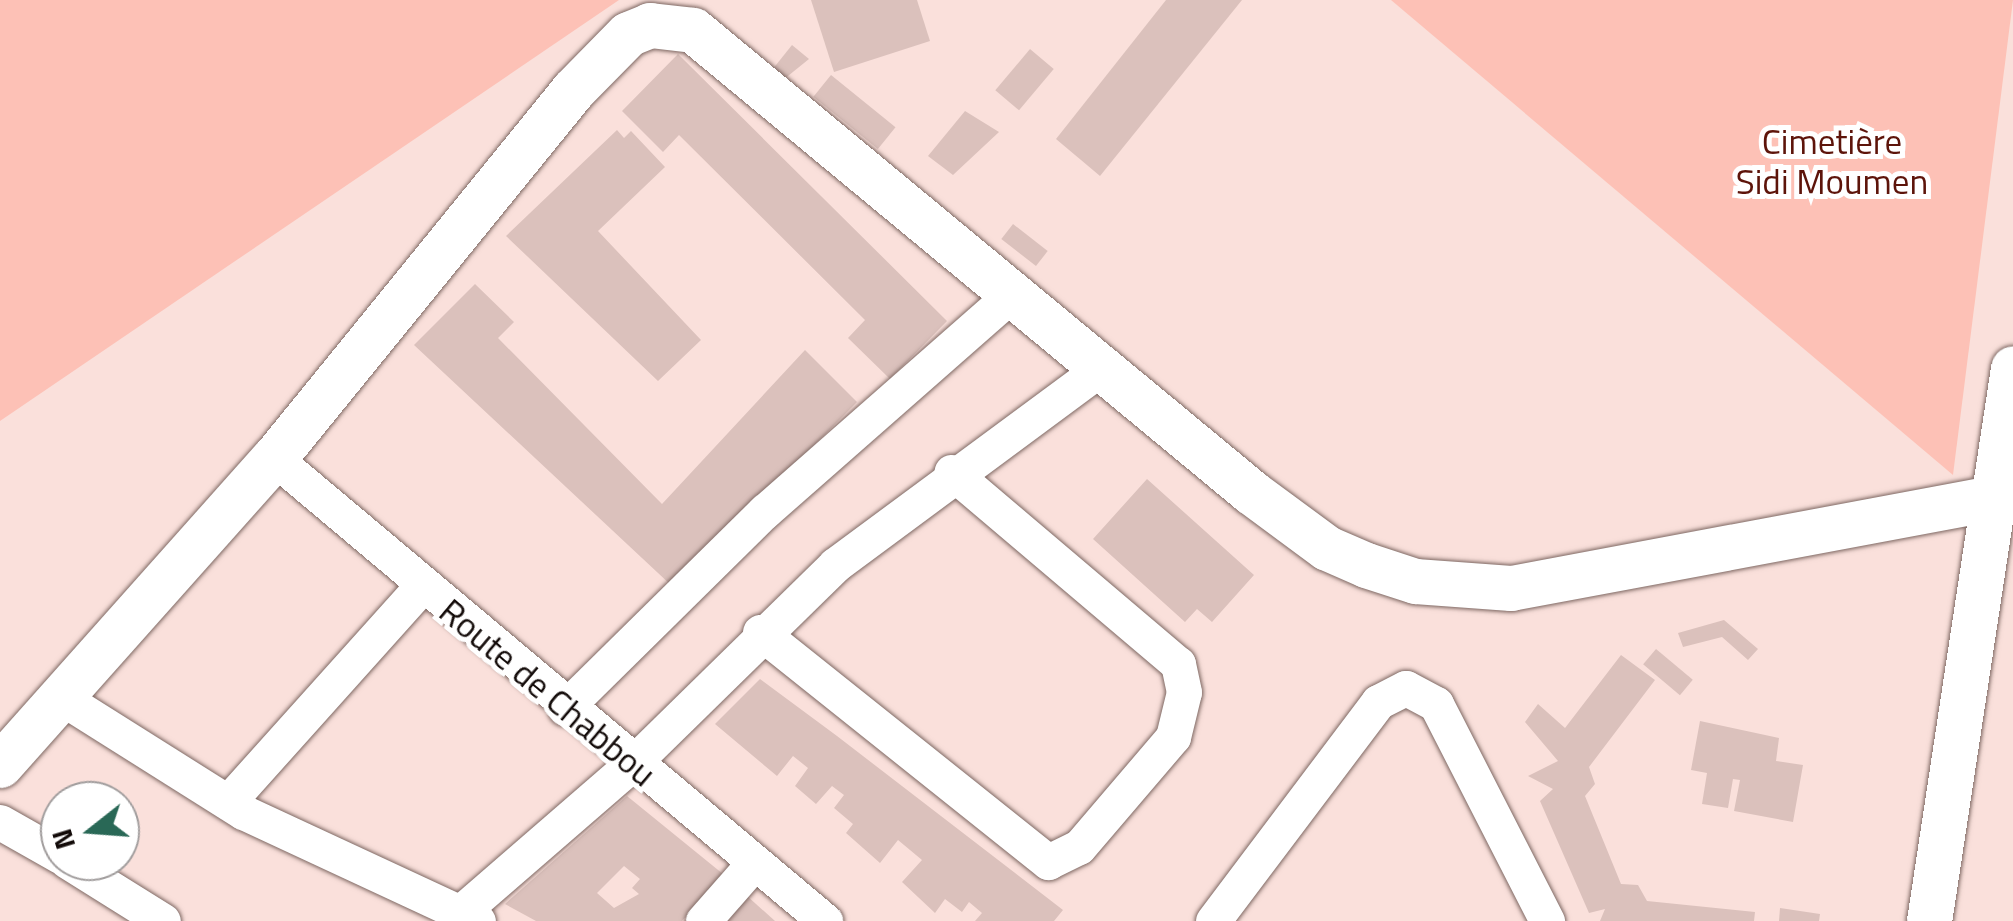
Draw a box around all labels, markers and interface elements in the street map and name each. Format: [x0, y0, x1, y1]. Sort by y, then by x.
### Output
park label: Cimetière Sidi Moumen [1736, 120, 1928, 202]
street label: Route de Chabbou [431, 589, 665, 795]
north arrow [40, 781, 140, 881]
text: N [39, 824, 86, 855]

